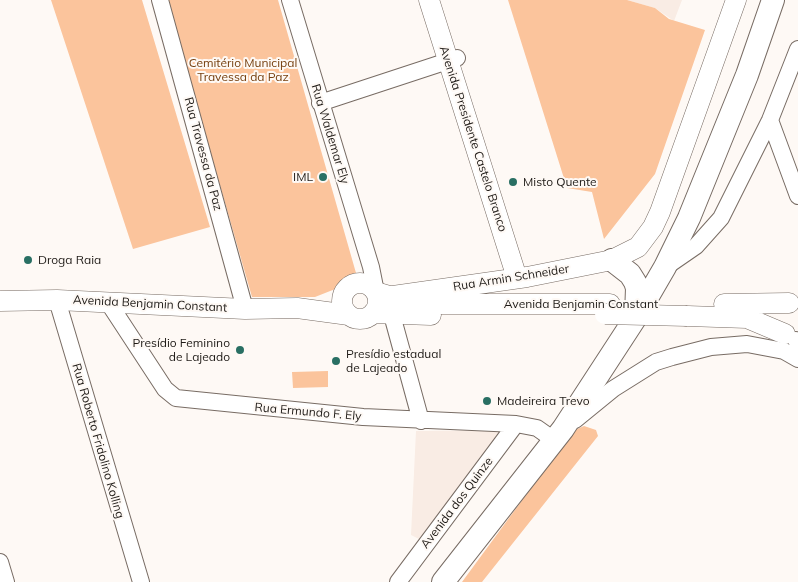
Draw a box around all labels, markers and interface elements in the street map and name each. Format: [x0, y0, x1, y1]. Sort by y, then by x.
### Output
street label: Avenida Presidente Castelo Branco [436, 44, 510, 234]
park label: Cemitério Municipal Travessa da Paz [189, 56, 297, 84]
street label: Rua Waldemar Ely [308, 82, 352, 186]
street label: Rua Travessa da Paz [181, 96, 225, 212]
place label: IML [293, 170, 313, 184]
marker: IML [317, 171, 329, 183]
place label: Misto Quente [523, 175, 597, 189]
marker: Misto Quente [507, 176, 519, 188]
place label: Droga Raia [38, 253, 101, 267]
marker: Droga Raia [22, 254, 34, 266]
street label: Rua Armin Schneider [452, 262, 570, 294]
street label: Avenida Benjamin Constant [73, 293, 227, 315]
street label: Avenida Benjamin Constant [504, 297, 658, 311]
place label: Presídio Feminino de Lajeado [132, 336, 230, 364]
marker: Presídio Feminino de Lajeado [234, 344, 246, 356]
place label: Presídio estadual de Lajeado [346, 347, 441, 375]
marker: Presídio estadual de Lajeado [330, 355, 342, 367]
street label: Rua Roberto Fridolino Kolling [69, 362, 127, 520]
place label: Madeireira Trevo [497, 394, 590, 408]
marker: Madeireira Trevo [481, 395, 493, 407]
street label: Rua Ermundo F. Ely [254, 400, 362, 424]
street label: Avenida dos Quinze [418, 455, 496, 551]

